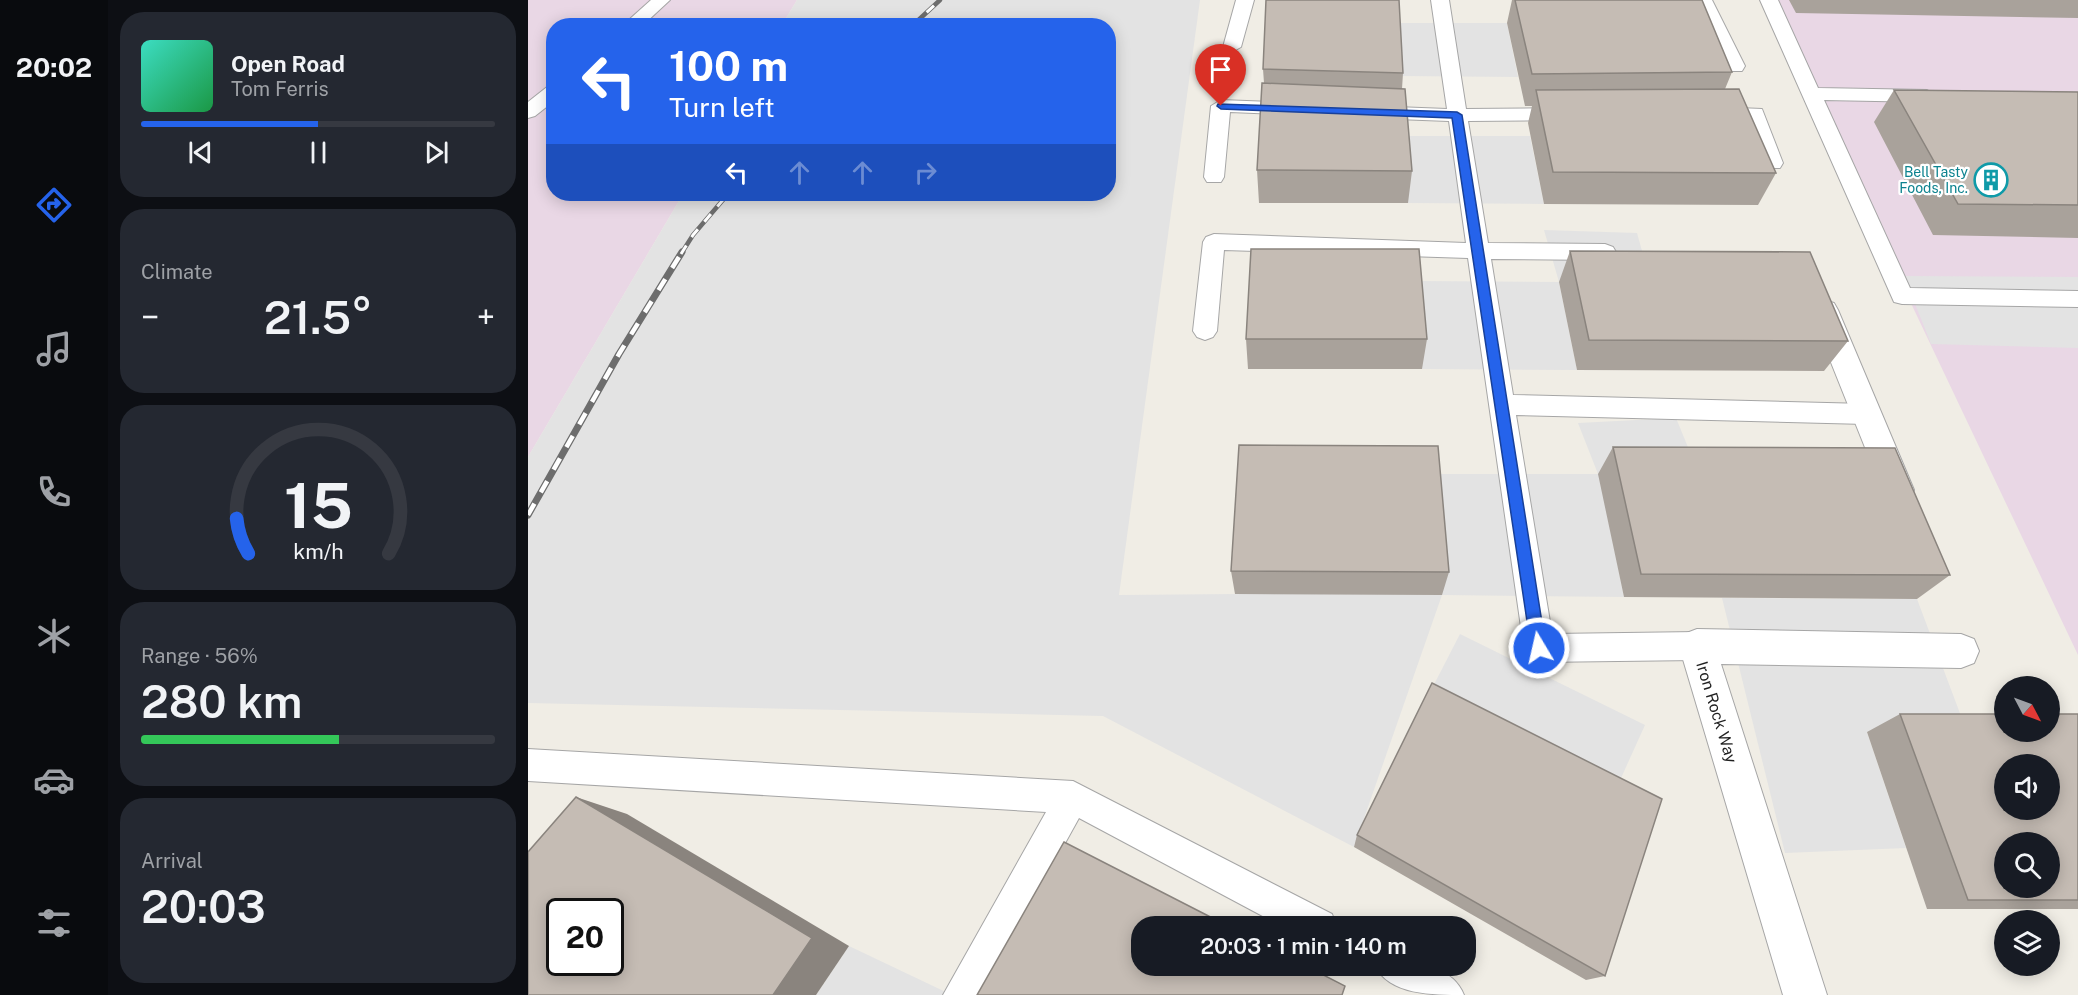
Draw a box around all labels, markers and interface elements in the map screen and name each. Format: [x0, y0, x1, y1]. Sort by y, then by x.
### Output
text: 100 m [669, 41, 788, 90]
icon: left [570, 42, 648, 120]
pin [1195, 44, 1246, 106]
text: 20:02 [16, 51, 92, 83]
text: Open Road [231, 51, 345, 77]
icon: arrive [1204, 53, 1237, 86]
text: Tom Ferris [231, 77, 329, 101]
text: Turn left [669, 91, 775, 123]
icon: previous [184, 136, 217, 169]
icon: pause [302, 136, 335, 169]
icon: next [420, 136, 453, 169]
icon: left [720, 156, 753, 189]
icon: ahead [783, 156, 816, 189]
icon: ahead [846, 156, 879, 189]
icon: right [909, 156, 942, 189]
building icon: Bell Tasty Foods, Inc. [1973, 162, 2009, 198]
place label: Bell Tasty Foods, Inc. [1899, 164, 1969, 196]
icon: directions [33, 184, 75, 226]
text: Climate [141, 260, 213, 284]
text: 21.5° [264, 291, 372, 344]
text: − [141, 298, 159, 336]
text: + [477, 298, 495, 336]
icon: music [33, 328, 75, 370]
text: 15 [284, 470, 352, 543]
icon: phone [33, 471, 75, 513]
text: km/h [293, 540, 343, 565]
icon: climate [33, 615, 75, 657]
position arrow [1507, 616, 1571, 680]
text: Range · 56% [141, 644, 258, 668]
street label: Iron Rock Way [1692, 659, 1741, 766]
text: 280 km [141, 675, 303, 728]
north arrow [1994, 676, 2060, 742]
map controls [1994, 676, 2060, 976]
button: sound [1994, 754, 2060, 820]
icon: car [33, 759, 75, 801]
button: search [1994, 832, 2060, 898]
text: Arrival [141, 849, 203, 873]
text: 20:03 [141, 880, 266, 933]
speed limit sign: 20 [546, 898, 624, 976]
icon: filters [33, 902, 75, 944]
button: layers [1994, 910, 2060, 976]
text: 20:03 · 1 min · 140 m [1200, 933, 1407, 959]

